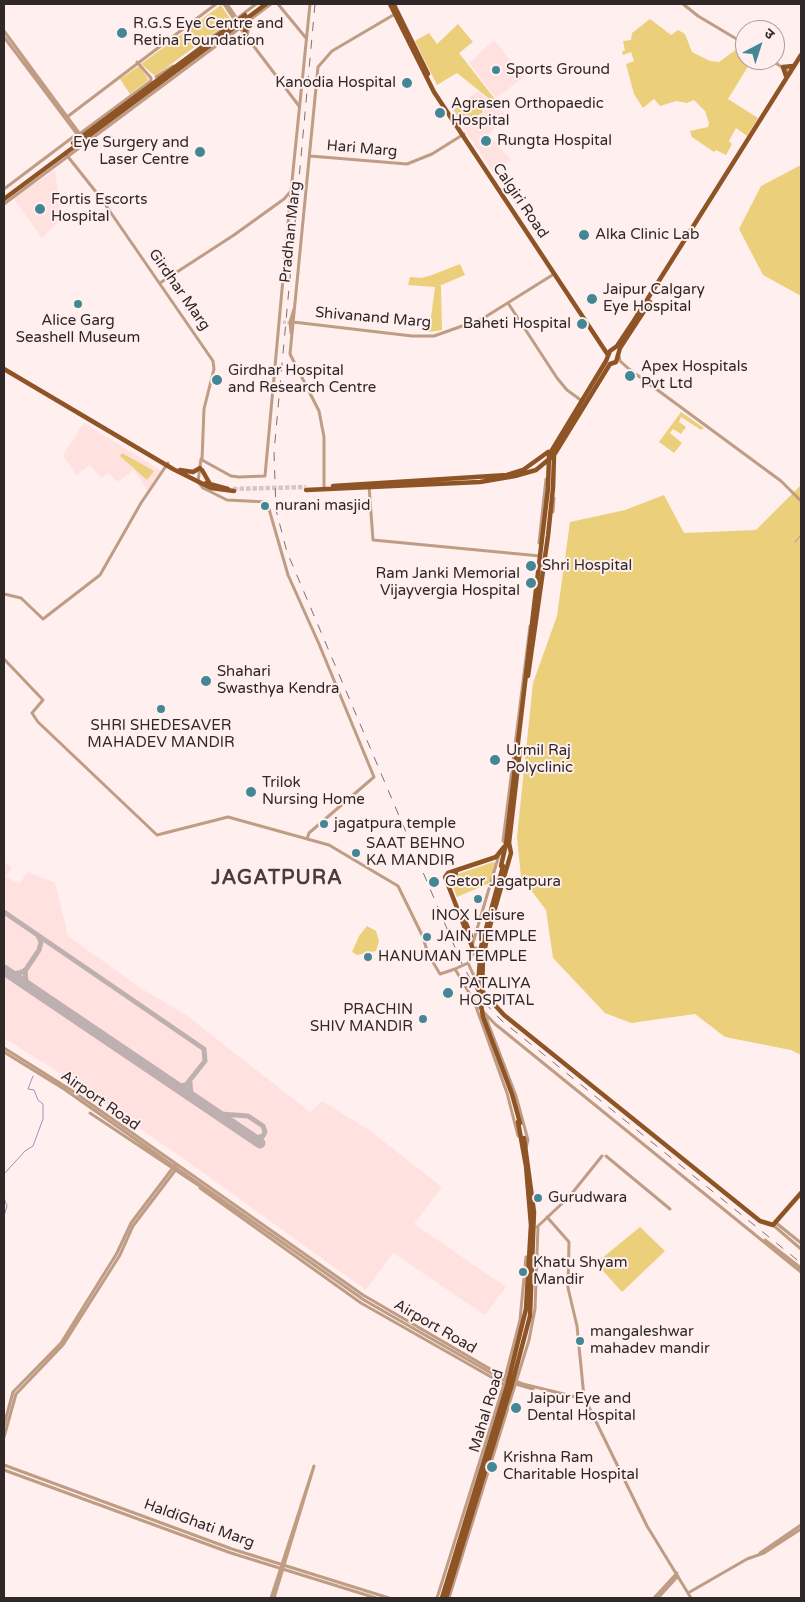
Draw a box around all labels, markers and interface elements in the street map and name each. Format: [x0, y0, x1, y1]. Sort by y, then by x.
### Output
place label: R.G.S Eye Centre and Retina Foundation [133, 15, 284, 50]
north arrow [735, 20, 785, 70]
text: उ [761, 25, 778, 43]
marker: R.G.S Eye Centre and Retina Foundation [115, 26, 129, 40]
place label: Sports Ground [506, 61, 610, 79]
marker: Sports Ground [490, 64, 502, 76]
place label: Kanodia Hospital [275, 74, 396, 92]
marker: Kanodia Hospital [400, 76, 414, 90]
place label: Agrasen Orthopaedic Hospital [451, 95, 604, 130]
marker: Agrasen Orthopaedic Hospital [433, 106, 447, 120]
place label: Rungta Hospital [497, 132, 612, 150]
place label: Eye Surgery and Laser Centre [73, 134, 189, 169]
marker: Rungta Hospital [479, 134, 493, 148]
street label: Hari Marg [326, 137, 398, 161]
marker: Eye Surgery and Laser Centre [193, 145, 207, 159]
street label: Calgiri Road [488, 160, 552, 242]
street label: Pradhan Marg [277, 180, 305, 284]
place label: Fortis Escorts Hospital [51, 191, 147, 226]
marker: Fortis Escorts Hospital [33, 202, 47, 216]
place label: Alka Clinic Lab [595, 226, 699, 244]
marker: Alka Clinic Lab [577, 228, 591, 242]
street label: Girdhar Marg [144, 246, 214, 334]
place label: Jaipur Calgary Eye Hospital [603, 281, 705, 316]
marker: Jaipur Calgary Eye Hospital [585, 292, 599, 306]
marker: Alice Garg Seashell Museum [72, 298, 84, 310]
street label: Shivanand Marg [314, 304, 432, 332]
place label: Alice Garg Seashell Museum [16, 312, 140, 347]
place label: Baheti Hospital [463, 315, 571, 333]
marker: Baheti Hospital [575, 317, 589, 331]
place label: Apex Hospitals Pvt Ltd [641, 358, 748, 393]
place label: Girdhar Hospital and Research Centre [228, 362, 376, 397]
marker: Apex Hospitals Pvt Ltd [623, 369, 637, 383]
marker: Girdhar Hospital and Research Centre [210, 373, 224, 387]
place label: nurani masjid [275, 497, 371, 515]
marker: nurani masjid [259, 500, 271, 512]
place label: Shri Hospital [542, 557, 632, 575]
marker: Shri Hospital [524, 559, 538, 573]
place label: Ram Janki Memorial Vijayvergia Hospital [376, 565, 520, 600]
marker: Ram Janki Memorial Vijayvergia Hospital [524, 576, 538, 590]
place label: Shahari Swasthya Kendra [217, 663, 339, 698]
marker: Shahari Swasthya Kendra [199, 674, 213, 688]
marker: SHRI SHEDESAVER MAHADEV MANDIR [155, 703, 167, 715]
place label: SHRI SHEDESAVER MAHADEV MANDIR [87, 717, 235, 752]
place label: Urmil Raj Polyclinic [506, 742, 573, 777]
marker: Urmil Raj Polyclinic [488, 753, 502, 767]
place label: Trilok Nursing Home [262, 774, 365, 809]
marker: Trilok Nursing Home [244, 785, 258, 799]
place label: jagatpura temple [334, 815, 456, 833]
marker: jagatpura temple [318, 818, 330, 830]
place label: SAAT BEHNO KA MANDIR [366, 835, 465, 870]
marker: SAAT BEHNO KA MANDIR [350, 847, 362, 859]
district label: JAGATPURA [210, 867, 344, 891]
place label: Getor Jagatpura [445, 873, 561, 891]
marker: Getor Jagatpura [427, 875, 441, 889]
marker: INOX Leisure [472, 893, 484, 905]
place label: INOX Leisure [431, 907, 525, 925]
place label: JAIN TEMPLE [437, 928, 537, 946]
marker: JAIN TEMPLE [421, 931, 433, 943]
place label: HANUMAN TEMPLE [378, 948, 527, 966]
marker: HANUMAN TEMPLE [362, 951, 374, 963]
place label: PATALIYA HOSPITAL [459, 975, 534, 1010]
marker: PATALIYA HOSPITAL [441, 986, 455, 1000]
place label: PRACHIN SHIV MANDIR [310, 1001, 413, 1036]
marker: PRACHIN SHIV MANDIR [417, 1013, 429, 1025]
street label: Airport Road [57, 1067, 143, 1135]
place label: Gurudwara [548, 1189, 627, 1207]
marker: Gurudwara [532, 1192, 544, 1204]
place label: Khatu Shyam Mandir [533, 1254, 627, 1289]
marker: Khatu Shyam Mandir [517, 1266, 529, 1278]
street label: Airport Road [391, 1296, 479, 1358]
place label: mangaleshwar mahadev mandir [590, 1323, 710, 1358]
marker: mangaleshwar mahadev mandir [574, 1335, 586, 1347]
street label: Mahal Road [466, 1367, 508, 1455]
place label: Jaipur Eye and Dental Hospital [527, 1390, 636, 1425]
marker: Jaipur Eye and Dental Hospital [509, 1401, 523, 1415]
place label: Krishna Ram Charitable Hospital [503, 1449, 639, 1484]
marker: Krishna Ram Charitable Hospital [485, 1460, 499, 1474]
street label: HaldiGhati Marg [141, 1496, 257, 1552]

